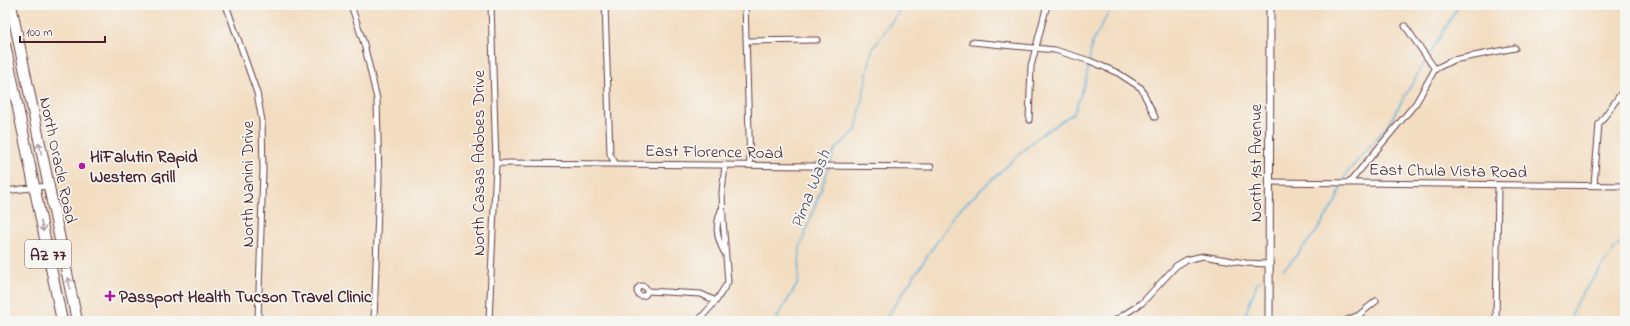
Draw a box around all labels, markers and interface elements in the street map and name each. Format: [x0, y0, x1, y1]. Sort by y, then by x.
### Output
scale bar [20, 18, 105, 44]
text: 100 m [26, 24, 53, 42]
street label: North Casas Adobes Drive [467, 70, 492, 256]
street label: North Oracle Road [32, 95, 83, 226]
street label: North 1st Avenue [1244, 103, 1269, 222]
street label: North Nanini Drive [236, 120, 261, 247]
street label: East Florence Road [645, 139, 784, 166]
one-way arrow [36, 141, 44, 154]
place label: HiFalutin Rapid Western Grill [90, 145, 198, 190]
water label: Pima Wash [785, 146, 839, 233]
street label: East Chula Vista Road [1369, 158, 1528, 185]
marker: HiFalutin Rapid Western Grill [77, 161, 87, 171]
one-way arrow [38, 219, 46, 232]
road number: AZ 77 [25, 240, 71, 268]
one-way arrow [65, 277, 73, 290]
place label: Passport Health Tucson Travel Clinic [119, 285, 372, 310]
marker: Passport Health Tucson Travel Clinic [104, 290, 116, 302]

